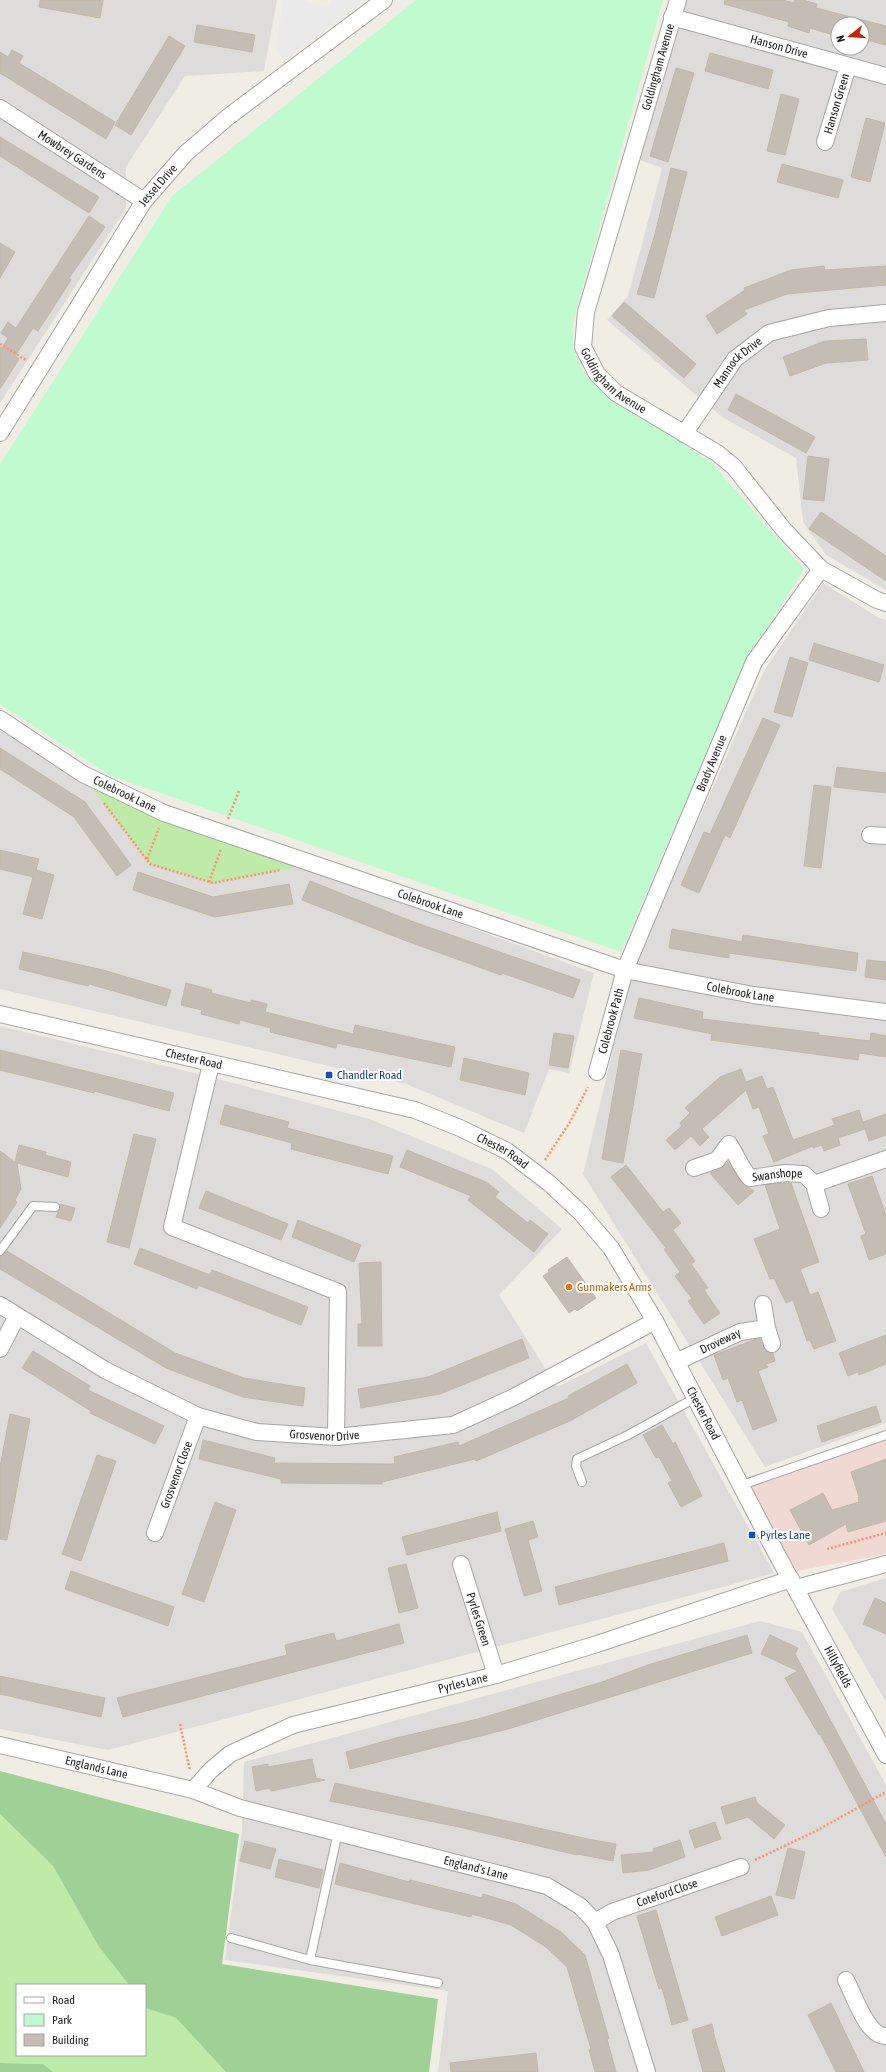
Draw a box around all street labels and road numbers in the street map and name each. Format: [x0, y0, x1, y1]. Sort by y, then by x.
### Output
street label: Goldingham Avenue [639, 22, 677, 112]
street label: Hanson Drive [749, 32, 809, 61]
street label: Hanson Green [821, 72, 852, 136]
street label: Mowbrey Gardens [35, 127, 109, 182]
street label: Jessel Drive [136, 161, 180, 209]
street label: Mannock Drive [710, 334, 765, 391]
street label: Goldingham Avenue [578, 345, 649, 416]
street label: Brady Avenue [694, 733, 730, 794]
street label: Colebrook Lane [91, 773, 159, 815]
street label: Colebrook Lane [396, 886, 465, 921]
street label: Colebrook Lane [705, 979, 775, 1005]
street label: Colebrook Path [595, 986, 627, 1055]
street label: Chester Road [164, 1046, 224, 1072]
street label: Chester Road [475, 1130, 531, 1172]
street label: Swanshope [751, 1166, 803, 1185]
street label: Droveway [698, 1326, 743, 1357]
street label: Chester Road [684, 1385, 723, 1442]
street label: Grosvenor Drive [289, 1427, 360, 1444]
street label: Grosvenor Close [158, 1439, 195, 1510]
street label: Pyrles Green [463, 1591, 493, 1648]
street label: Hillyfields [821, 1643, 855, 1690]
street label: Pyrles Lane [437, 1670, 489, 1696]
street label: Englands Lane [64, 1753, 129, 1782]
street label: England's Lane [442, 1853, 510, 1883]
street label: Coteford Close [635, 1876, 699, 1910]

